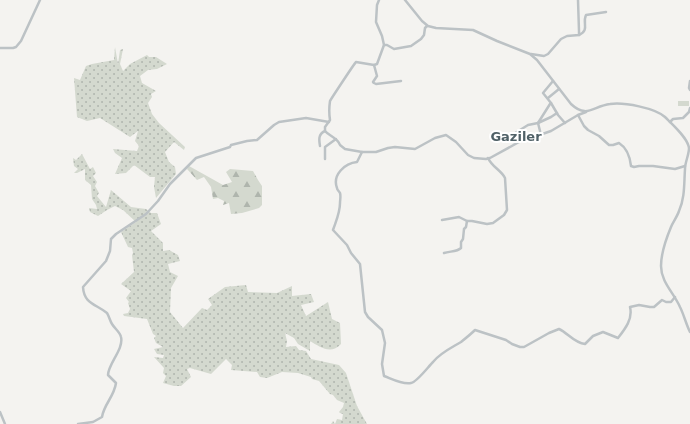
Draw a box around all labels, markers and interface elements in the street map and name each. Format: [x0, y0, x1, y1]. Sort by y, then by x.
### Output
district label: Gaziler [490, 129, 542, 144]

